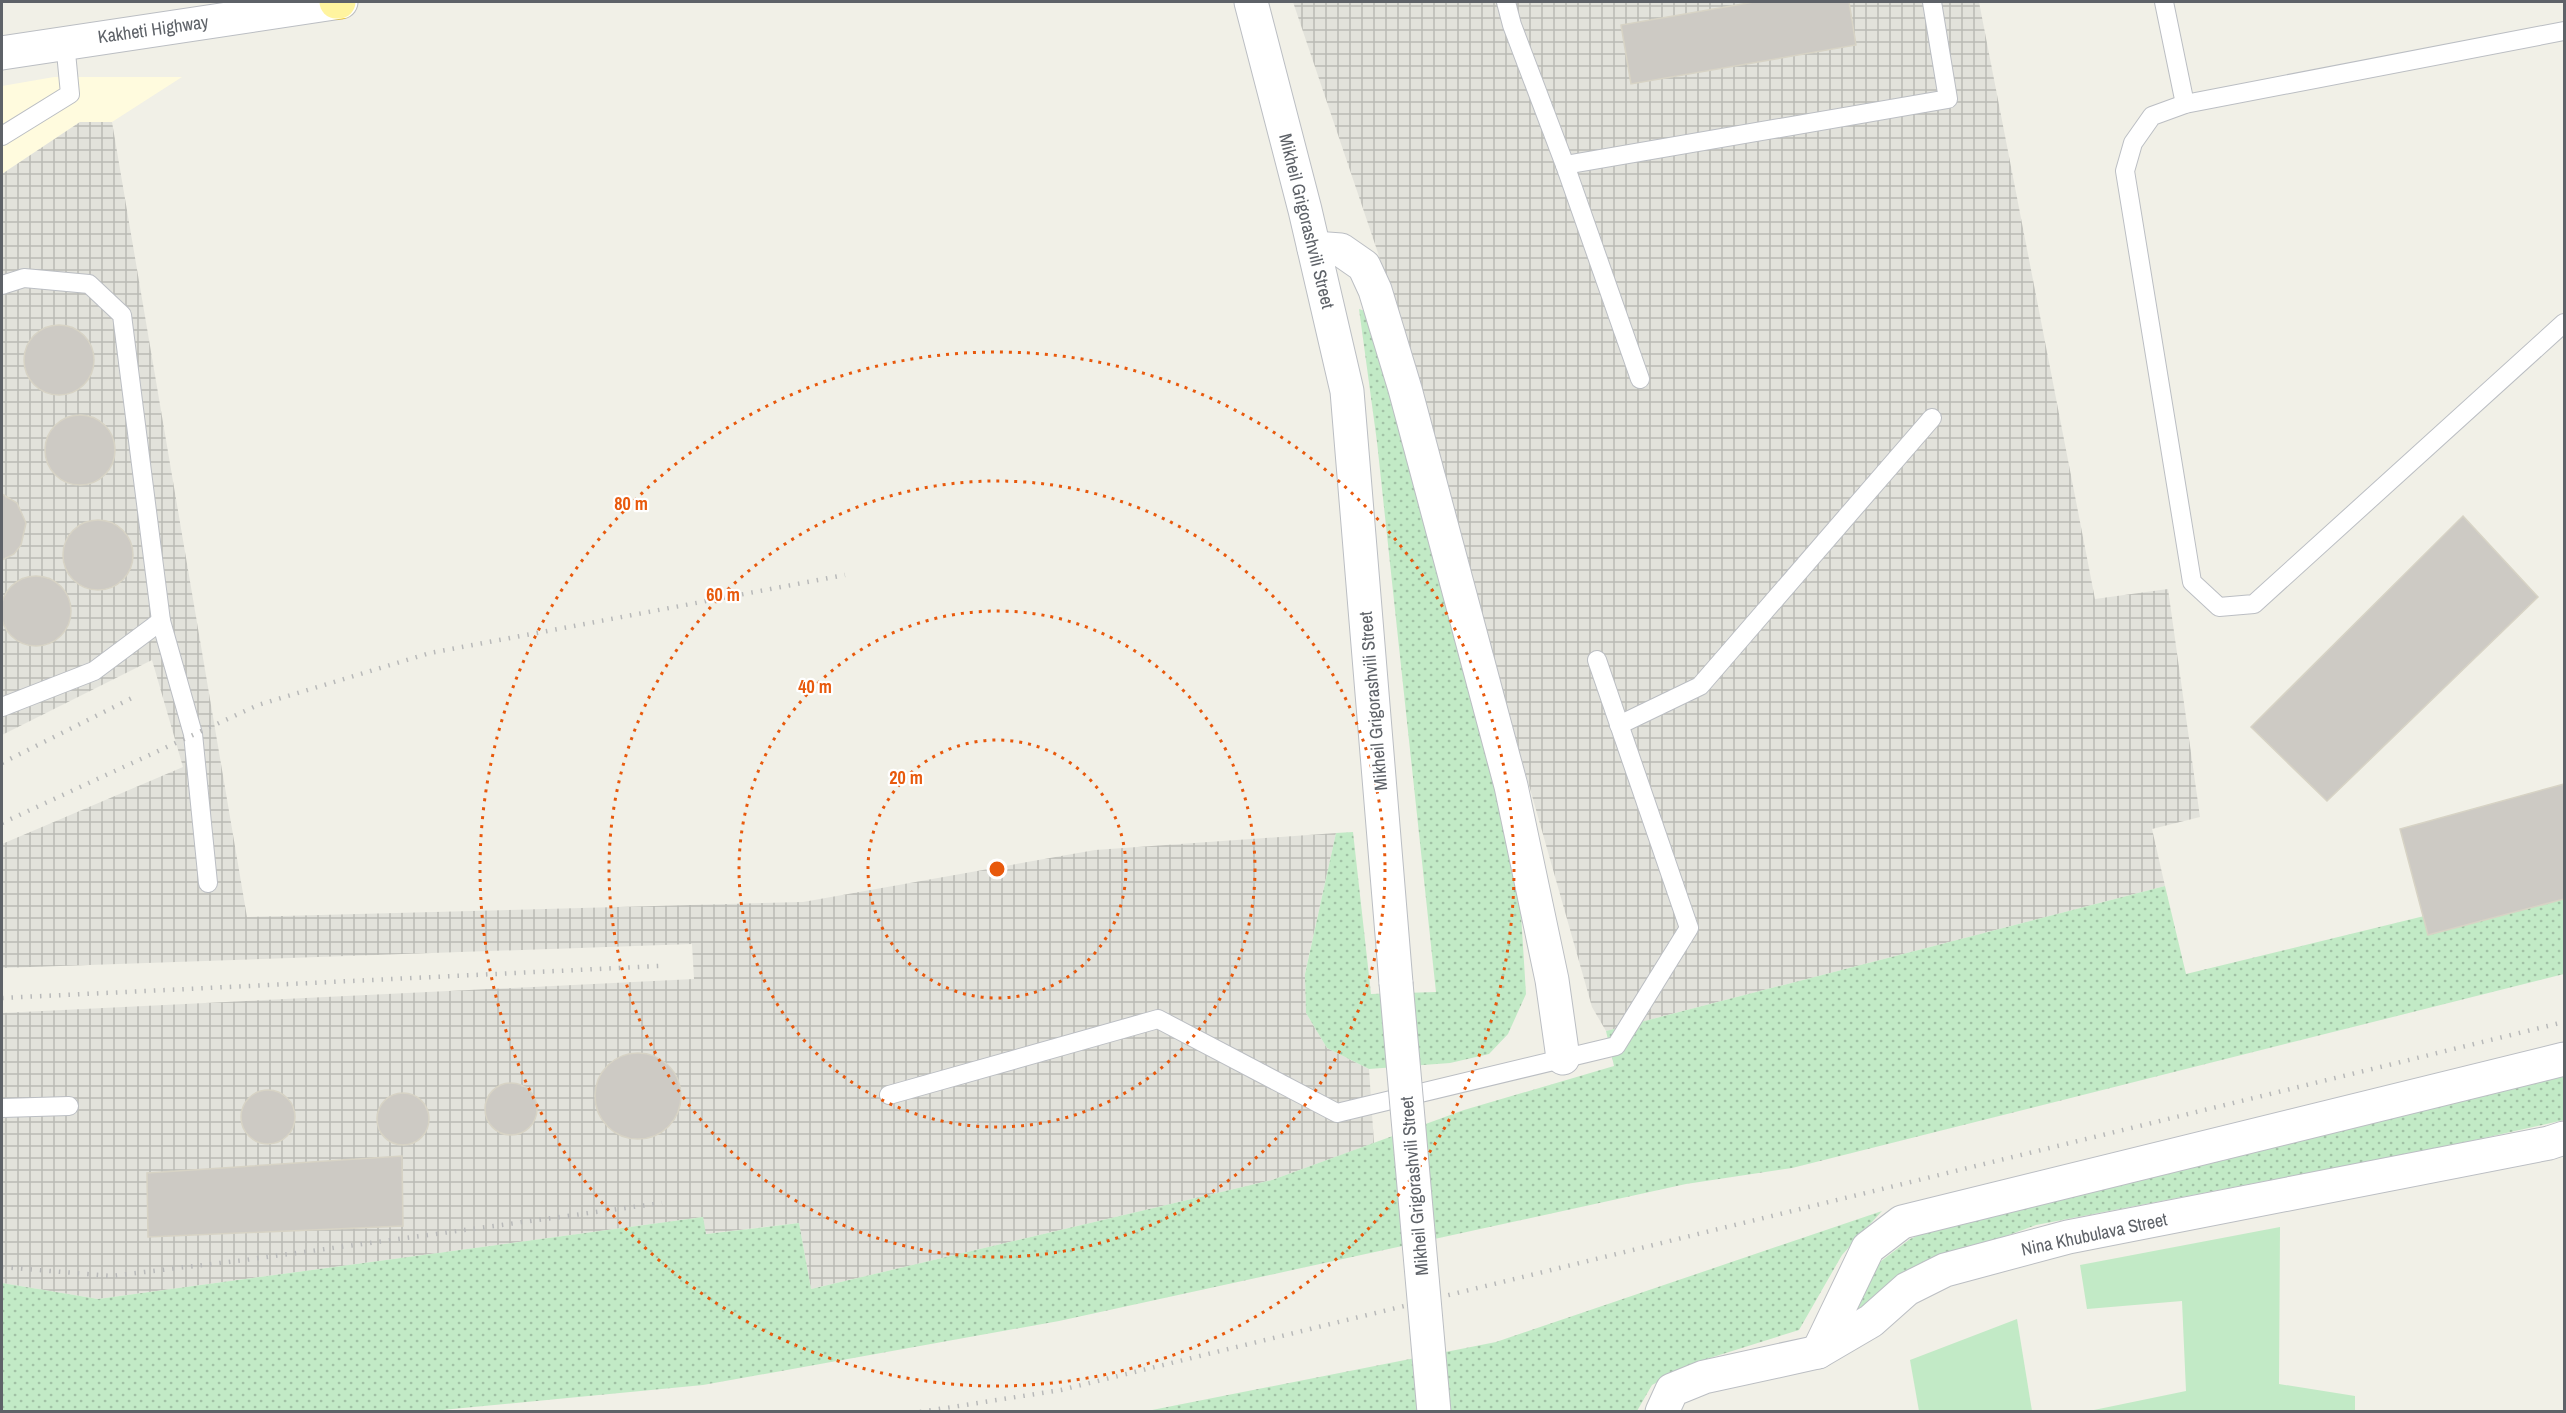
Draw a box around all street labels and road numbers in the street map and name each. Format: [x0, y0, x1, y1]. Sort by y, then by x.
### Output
street label: Kakheti Highway [96, 9, 211, 49]
street label: Mikheil Grigorashvili Street [1273, 131, 1341, 311]
street label: Mikheil Grigorashvili Street [1353, 610, 1393, 792]
street label: Mikheil Grigorashvili Street [1394, 1095, 1434, 1277]
street label: Nina Khubulava Street [2019, 1206, 2169, 1262]

